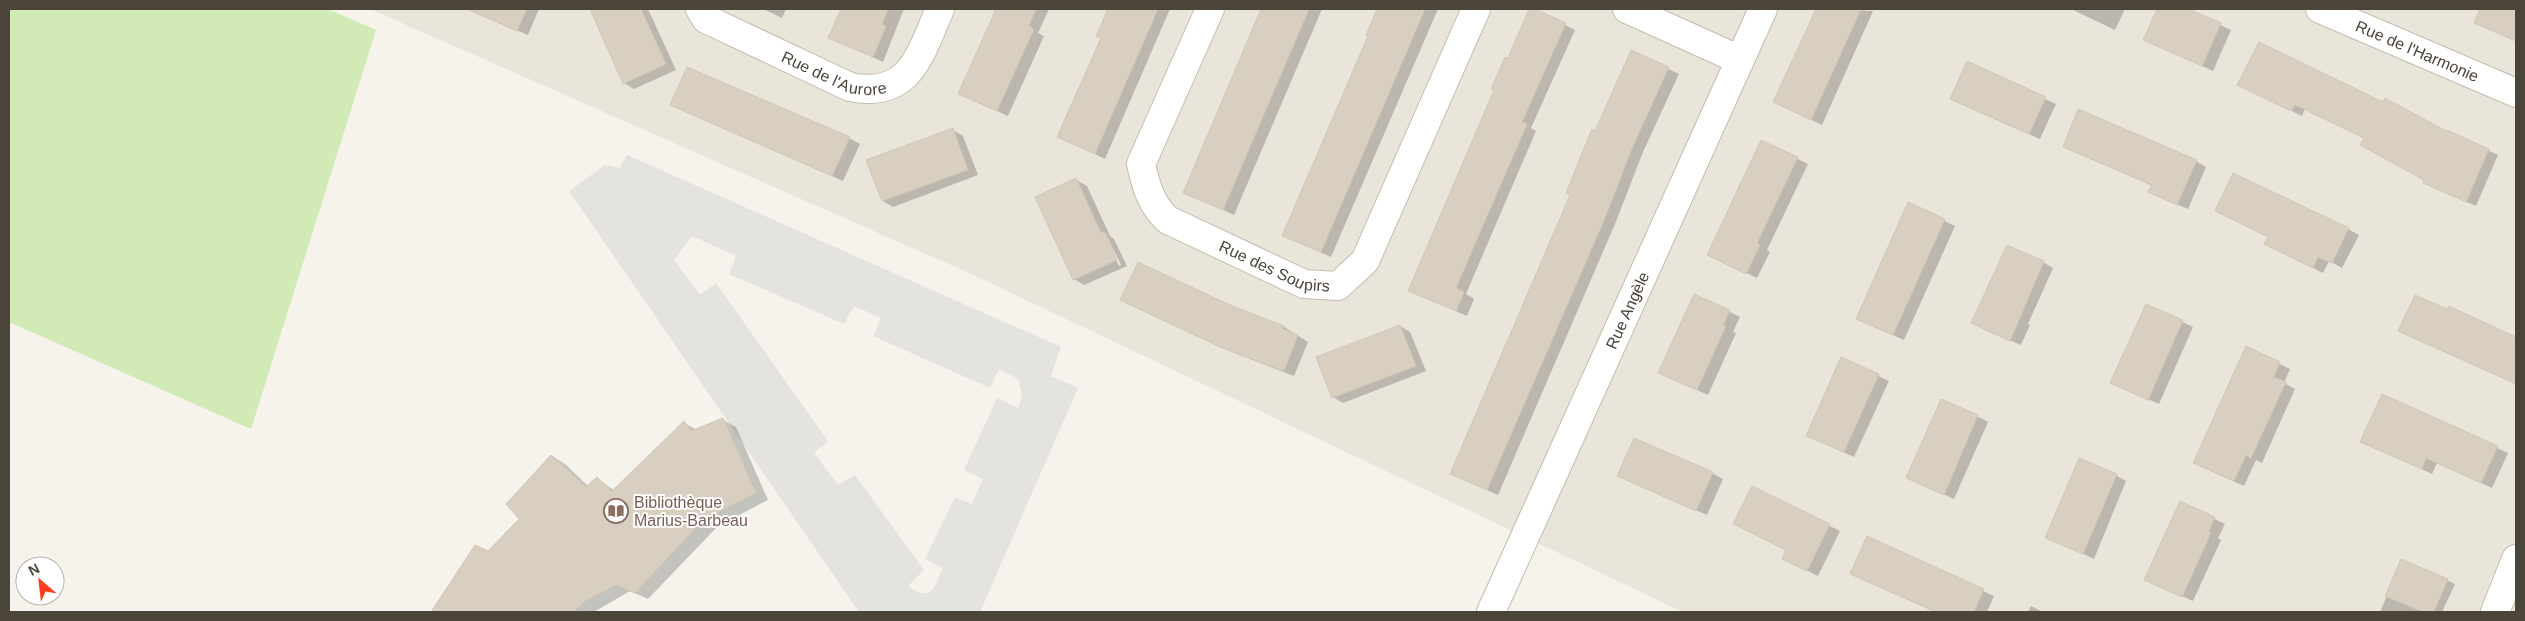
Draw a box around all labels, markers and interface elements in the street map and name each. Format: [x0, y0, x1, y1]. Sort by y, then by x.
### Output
street label: Rue de l'Harmonie [2353, 17, 2482, 85]
street label: Rue de l'Aurore [779, 48, 888, 98]
street label: Rue des Soupirs [1217, 237, 1330, 294]
street label: Rue Angèle [1602, 269, 1652, 352]
place label: Bibliothèque Marius-Barbeau [634, 494, 748, 529]
library icon: Bibliothèque Marius-Barbeau [603, 498, 629, 524]
north arrow [15, 556, 65, 606]
text: N [26, 560, 42, 579]

